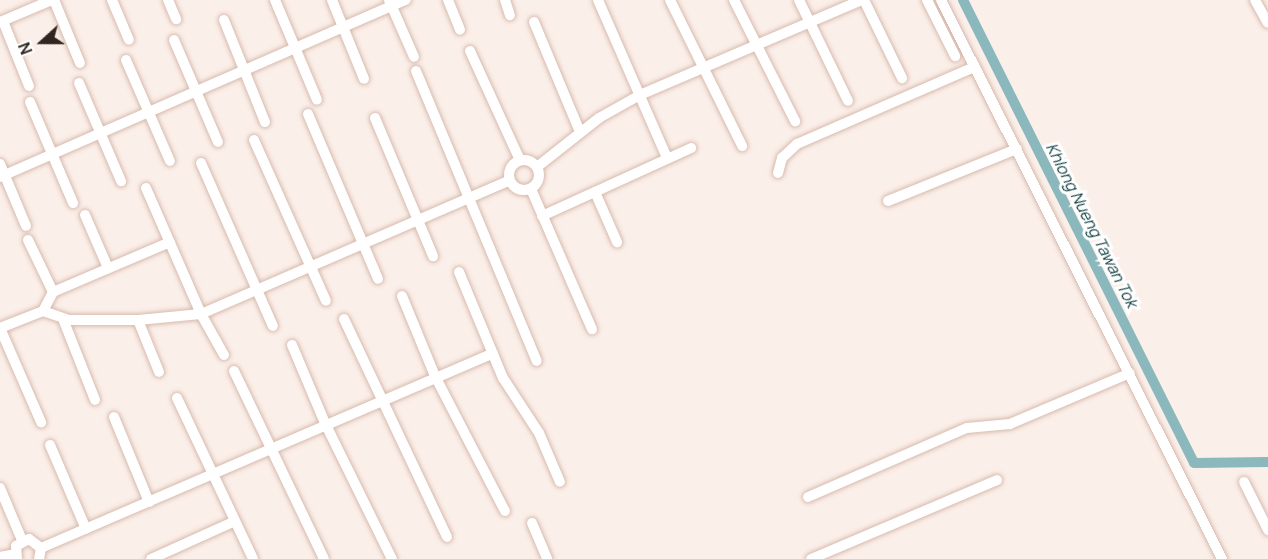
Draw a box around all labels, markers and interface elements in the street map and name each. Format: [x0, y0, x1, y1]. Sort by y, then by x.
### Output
north arrow [12, 12, 72, 72]
text: N [13, 39, 38, 58]
water label: Khlong Nueng Tawan Tok [1042, 139, 1142, 311]

